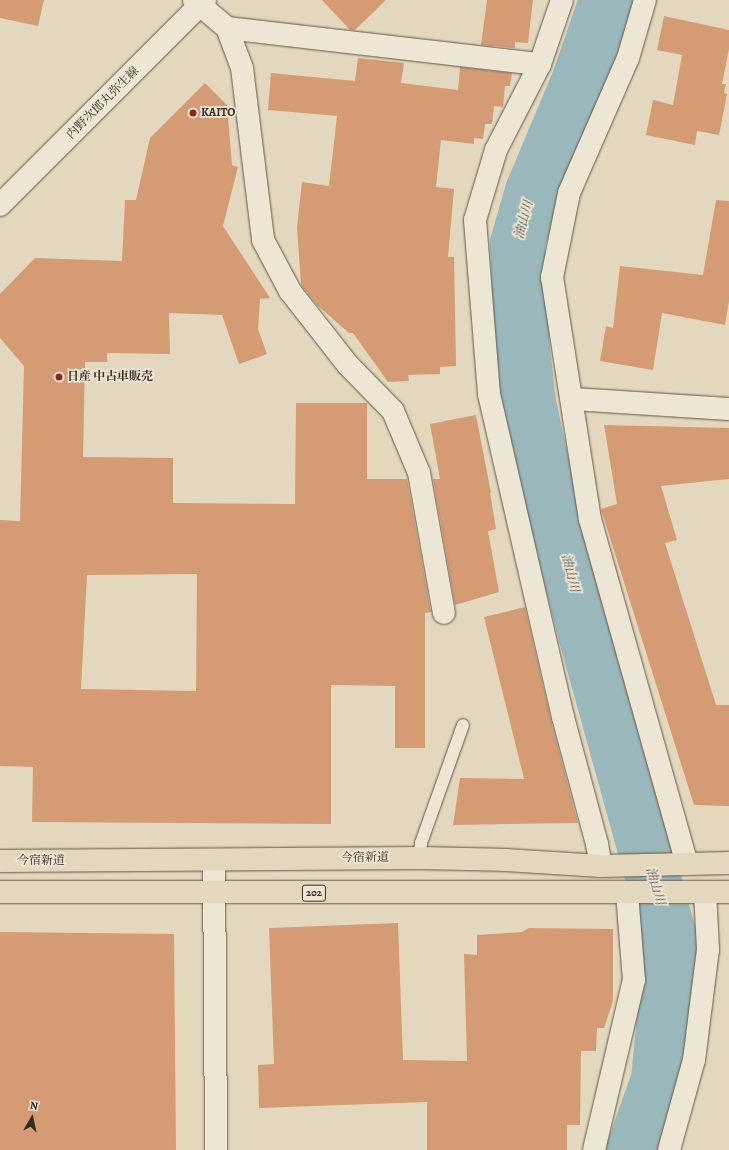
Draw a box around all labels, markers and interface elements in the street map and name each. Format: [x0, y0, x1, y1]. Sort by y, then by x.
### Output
street label: 内野次郎丸弥生線 [64, 64, 142, 142]
place label: KAITO [201, 106, 235, 120]
marker: KAITO [188, 108, 198, 118]
water label: 油山川 [511, 199, 537, 241]
place label: 日産 中古車販売 [67, 370, 153, 384]
marker: 日産 中古車販売 [54, 372, 64, 382]
water label: 油山川 [558, 552, 582, 594]
street label: 今宿新道 [341, 850, 389, 866]
street label: 今宿新道 [17, 854, 65, 868]
water label: 油山川 [642, 865, 668, 907]
road number: 202 [301, 884, 327, 902]
north arrow [12, 1098, 52, 1138]
text: N [29, 1098, 39, 1114]

